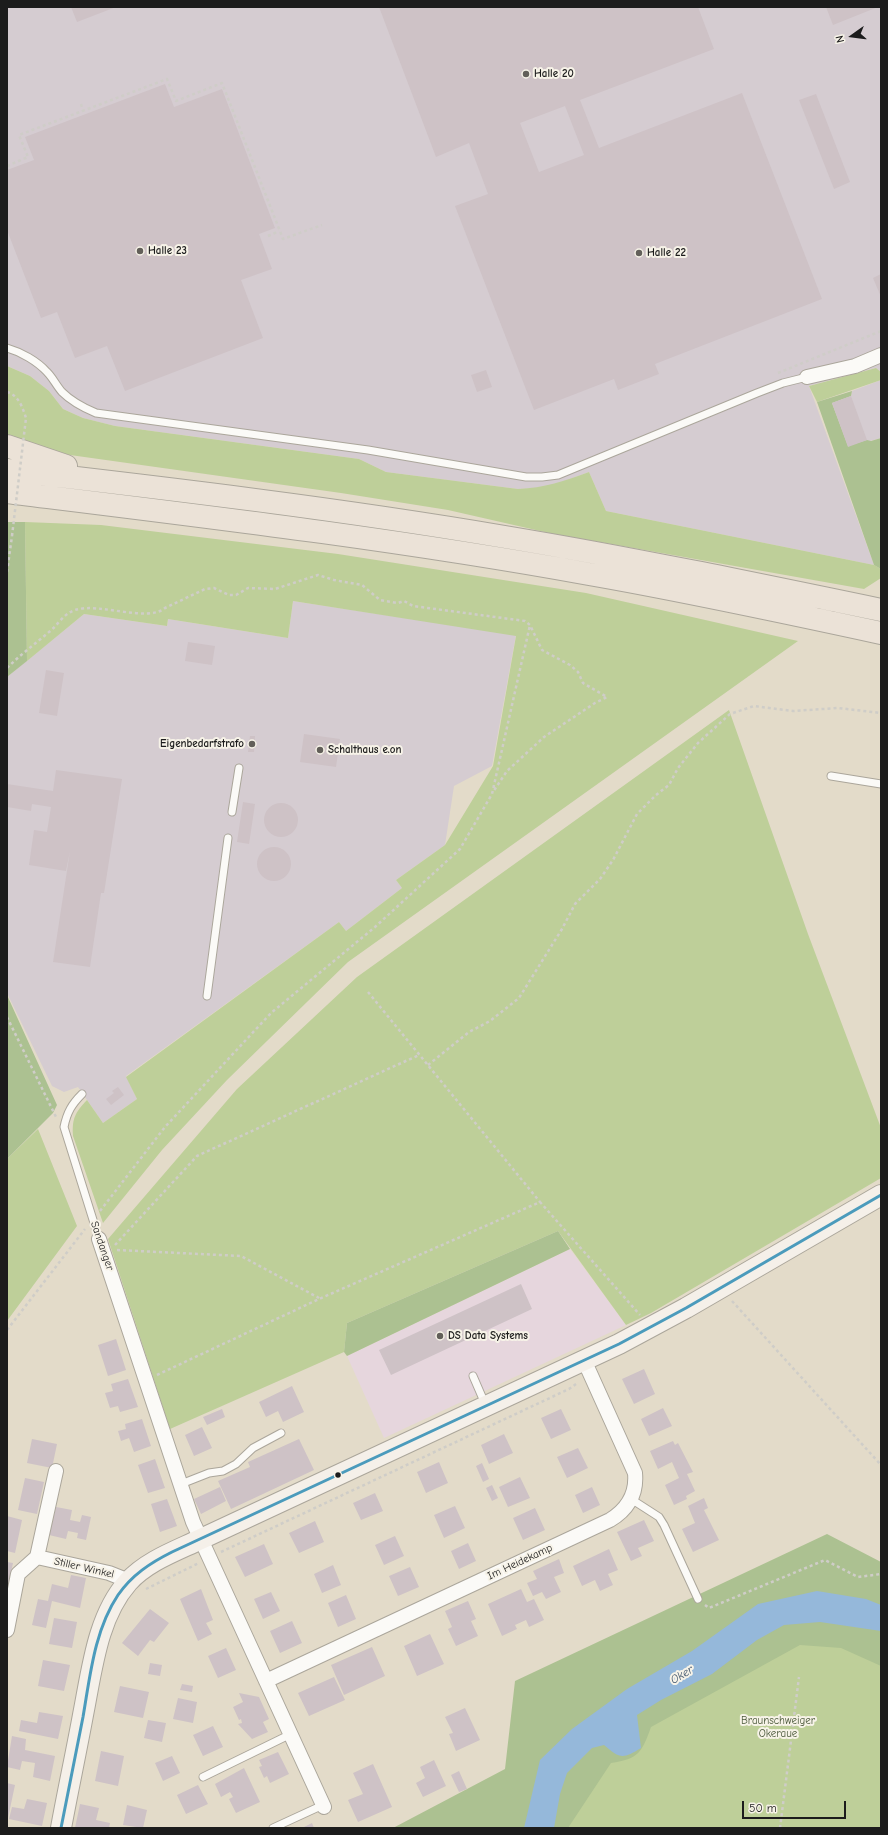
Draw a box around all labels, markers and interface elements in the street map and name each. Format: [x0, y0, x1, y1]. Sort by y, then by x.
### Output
north arrow [832, 16, 872, 56]
text: N [833, 34, 847, 44]
place label: Halle 20 [534, 67, 574, 81]
marker: Halle 20 [521, 69, 531, 79]
place label: Halle 23 [148, 244, 187, 258]
marker: Halle 23 [135, 246, 145, 256]
place label: Halle 22 [647, 246, 686, 260]
marker: Halle 22 [634, 248, 644, 258]
place label: Eigenbedarfstrafo [160, 737, 244, 751]
marker: Eigenbedarfstrafo [247, 739, 257, 749]
place label: Schalthaus e.on [328, 743, 402, 757]
marker: Schalthaus e.on [315, 745, 325, 755]
street label: Sandanger [87, 1220, 117, 1272]
place label: DS Data Systems [448, 1329, 528, 1343]
marker: DS Data Systems [435, 1331, 445, 1341]
unlabelled marker [333, 1470, 343, 1480]
street label: Im Heidekamp [485, 1541, 555, 1583]
street label: Stiller Winkel [53, 1555, 115, 1581]
water label: Oker [668, 1662, 696, 1688]
park label: Braunschweiger Okeraue [741, 1714, 815, 1740]
scale bar [744, 1793, 848, 1819]
text: 50 m [749, 1801, 777, 1815]

